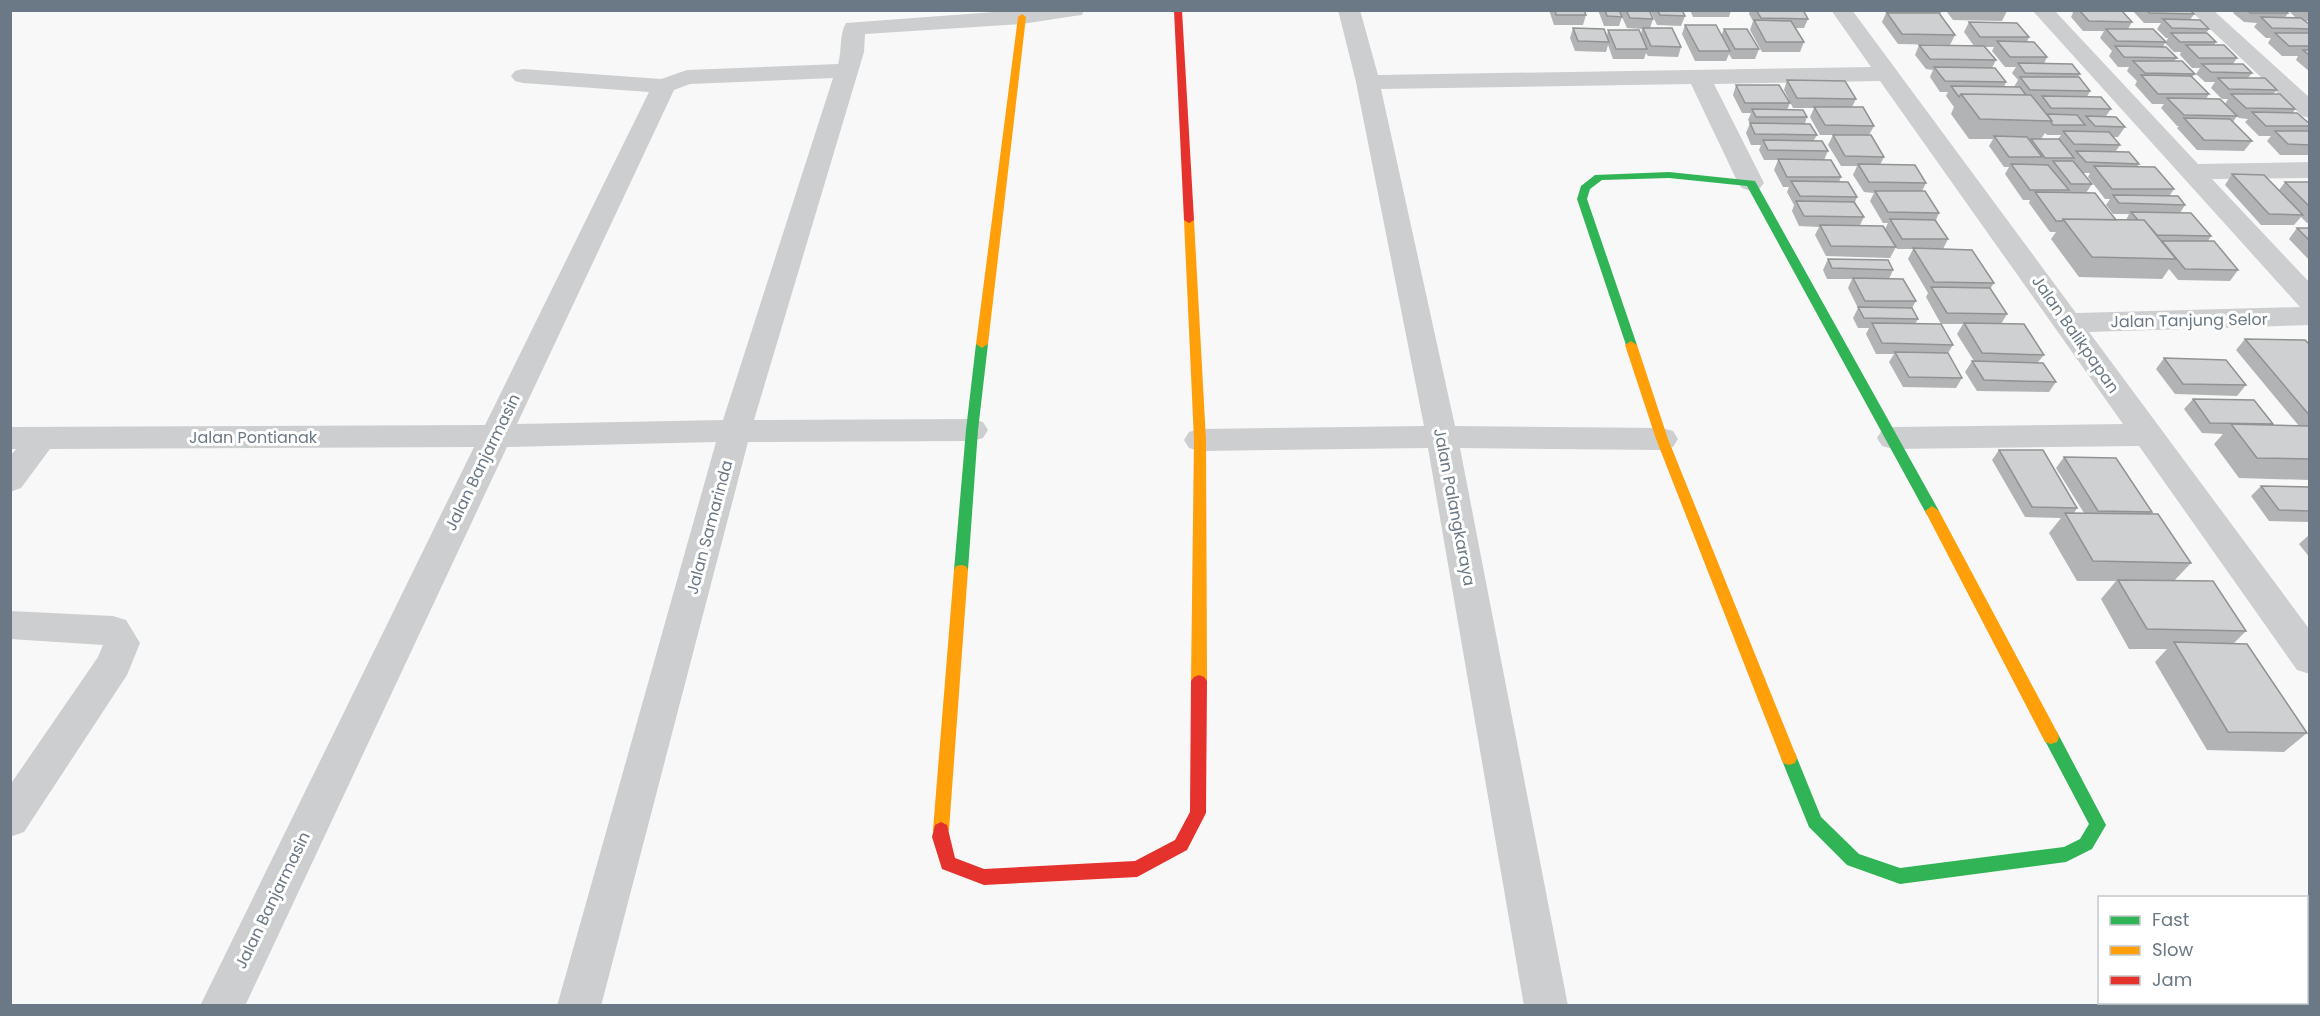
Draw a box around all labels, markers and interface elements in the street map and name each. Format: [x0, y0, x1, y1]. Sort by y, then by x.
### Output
street label: Jalan Balikpapan [2026, 271, 2125, 398]
street label: Jalan Tanjung Selor [2110, 308, 2268, 333]
street label: Jalan Banjarmasin [439, 390, 526, 535]
street label: Jalan Pontianak [189, 426, 318, 449]
street label: Jalan Palangkaraya [1428, 426, 1481, 588]
street label: Jalan Samarinda [681, 458, 738, 597]
street label: Jalan Banjarmasin [229, 828, 316, 973]
legend [2098, 896, 2308, 1004]
text: Fast [2152, 907, 2189, 932]
text: Slow [2152, 937, 2194, 962]
text: Jam [2152, 967, 2192, 992]

